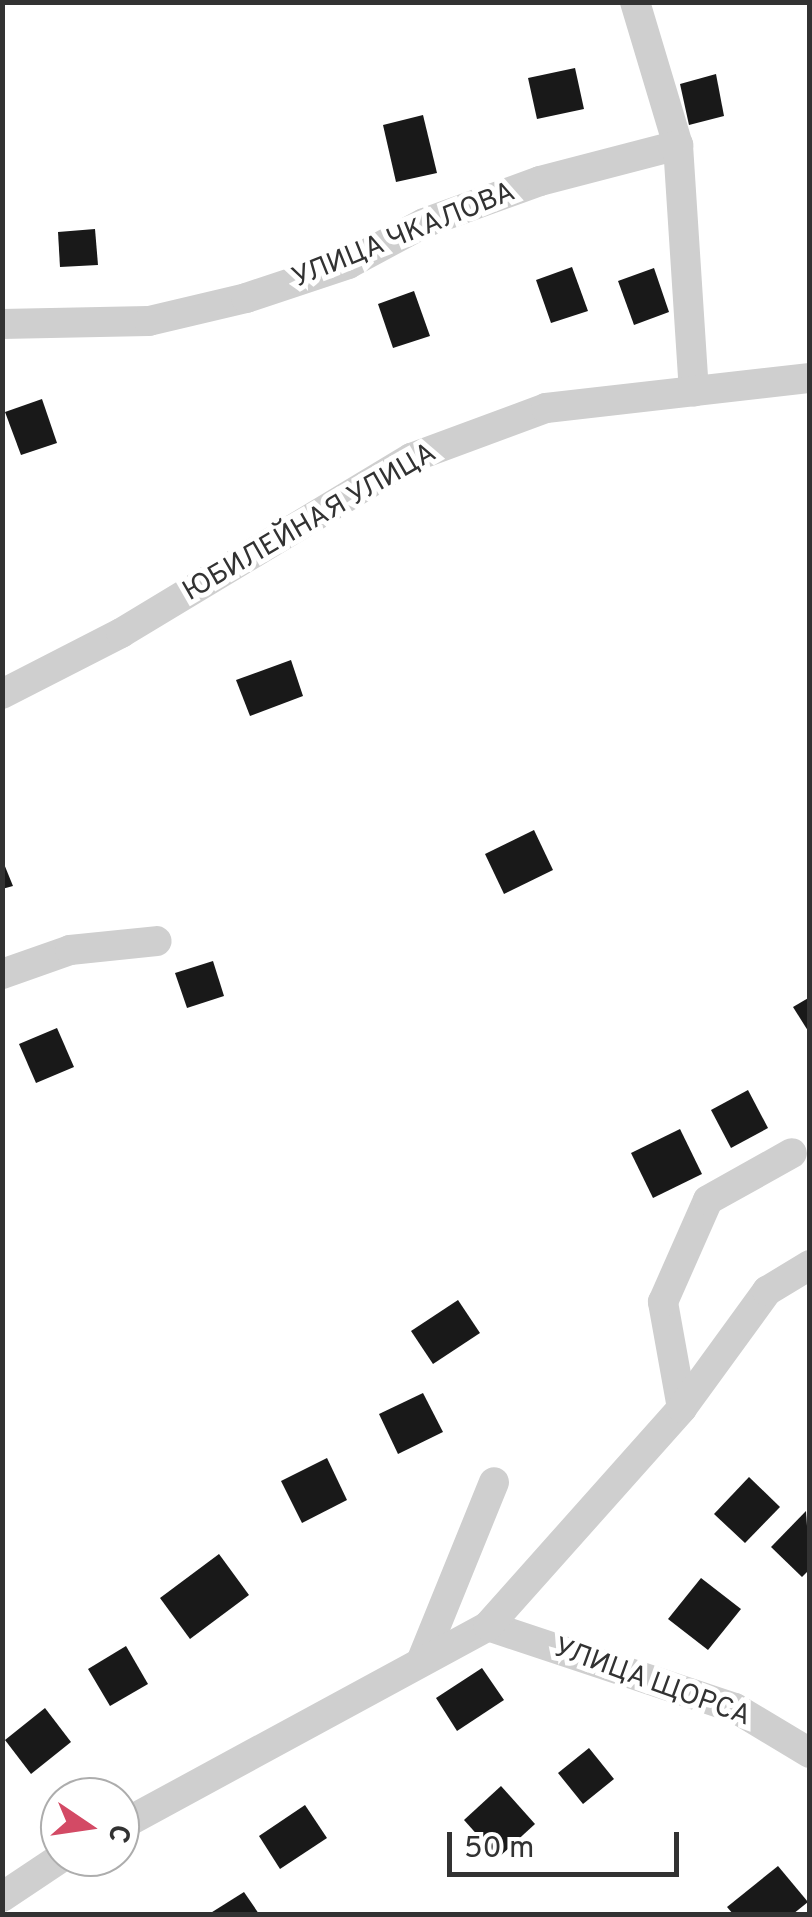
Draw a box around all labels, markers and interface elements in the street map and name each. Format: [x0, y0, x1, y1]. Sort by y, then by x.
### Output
street label: УЛИЦА ЧКАЛОВА [287, 176, 521, 296]
street label: ЮБИЛЕЙНАЯ УЛИЦА [177, 437, 443, 609]
street label: УЛИЦА ЩОРСА [548, 1632, 756, 1734]
north arrow [40, 1777, 140, 1877]
scale bar [452, 1812, 684, 1874]
text: С [98, 1821, 137, 1846]
text: 50 m [464, 1831, 534, 1868]

